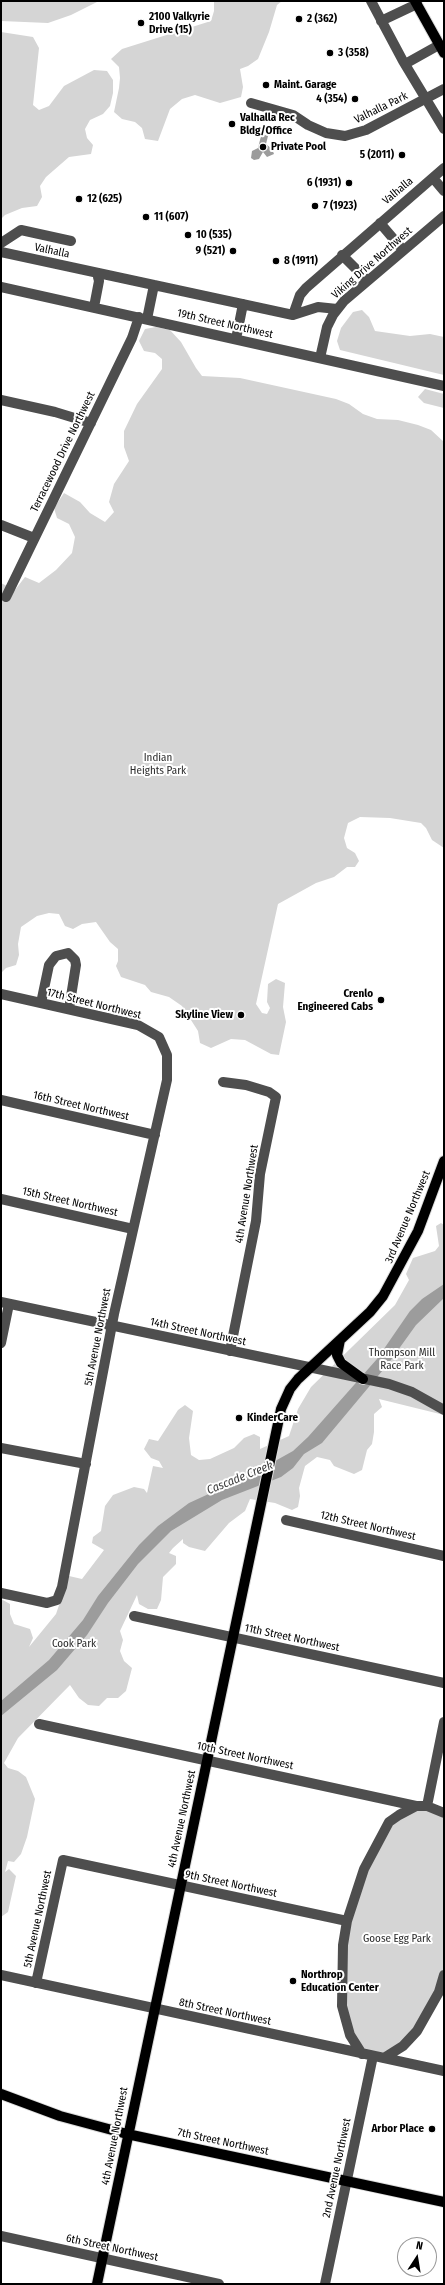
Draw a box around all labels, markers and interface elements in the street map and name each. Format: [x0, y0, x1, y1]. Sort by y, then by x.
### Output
place label: 2100 Valkyrie Drive (15) [149, 10, 210, 36]
place label: 2 (362) [307, 12, 337, 26]
marker: 2 (362) [294, 14, 304, 24]
marker: 2100 Valkyrie Drive (15) [136, 18, 146, 28]
place label: 3 (358) [338, 46, 369, 60]
marker: 3 (358) [325, 48, 335, 58]
place label: Maint. Garage [274, 78, 337, 92]
marker: Maint. Garage [261, 80, 271, 90]
street label: Valhalla Park [352, 89, 410, 127]
place label: 4 (354) [316, 92, 347, 106]
marker: 4 (354) [350, 94, 360, 104]
place label: Valhalla Rec Bldg/Office [240, 111, 295, 137]
marker: Valhalla Rec Bldg/Office [227, 119, 237, 129]
place label: Private Pool [271, 140, 326, 154]
marker: Private Pool [258, 142, 268, 152]
place label: 5 (2011) [360, 148, 394, 162]
marker: 5 (2011) [397, 150, 407, 160]
street label: Valhalla [380, 175, 416, 207]
place label: 6 (1931) [307, 176, 341, 190]
marker: 6 (1931) [344, 178, 354, 188]
place label: 12 (625) [87, 192, 122, 206]
marker: 12 (625) [74, 194, 84, 204]
place label: 7 (1923) [323, 199, 357, 213]
marker: 7 (1923) [310, 201, 320, 211]
place label: 11 (607) [154, 210, 188, 224]
marker: 11 (607) [141, 212, 151, 222]
street label: Viking Drive Northwest [329, 224, 415, 302]
place label: 10 (535) [196, 228, 231, 242]
marker: 10 (535) [183, 230, 193, 240]
street label: Valhalla [33, 241, 71, 261]
place label: 9 (521) [196, 244, 225, 258]
marker: 9 (521) [228, 246, 238, 256]
place label: 8 (1911) [284, 254, 318, 268]
marker: 8 (1911) [271, 256, 281, 266]
street label: 19th Street Northwest [176, 307, 274, 341]
street label: Terracewood Drive Northwest [28, 390, 98, 514]
park label: Indian Heights Park [130, 751, 186, 777]
street label: 17th Street Northwest [45, 986, 143, 1022]
place label: Crenlo Engineered Cabs [297, 987, 373, 1013]
marker: Crenlo Engineered Cabs [376, 995, 386, 1005]
place label: Skyline View [175, 1008, 233, 1022]
marker: Skyline View [236, 1010, 246, 1020]
street label: 16th Street Northwest [32, 1089, 130, 1123]
street label: 4th Avenue Northwest [233, 1144, 261, 1244]
street label: 3rd Avenue Northwest [383, 1169, 433, 1265]
street label: 15th Street Northwest [21, 1185, 119, 1219]
street label: 5th Avenue Northwest [82, 1287, 114, 1387]
street label: 14th Street Northwest [149, 1315, 247, 1349]
park label: Thompson Mill Race Park [369, 1346, 435, 1372]
place label: KinderCare [247, 1411, 298, 1425]
marker: KinderCare [234, 1413, 244, 1423]
water label: Cascade Creek [205, 1458, 275, 1498]
street label: 12th Street Northwest [319, 1509, 417, 1543]
street label: 11th Street Northwest [243, 1621, 341, 1655]
park label: Cook Park [52, 1637, 96, 1651]
street label: 10th Street Northwest [196, 1739, 294, 1773]
street label: 4th Avenue Northwest [165, 1769, 199, 1869]
street label: 9th Street Northwest [184, 1868, 278, 1900]
street label: 5th Avenue Northwest [21, 1869, 55, 1969]
park label: Goose Egg Park [363, 1932, 431, 1946]
place label: Northrop Education Center [301, 1968, 379, 1994]
marker: Northrop Education Center [288, 1976, 298, 1986]
street label: 8th Street Northwest [178, 1996, 272, 2028]
street label: 4th Avenue Northwest [99, 2086, 131, 2186]
street label: 2nd Avenue Northwest [320, 2117, 354, 2219]
place label: Arbor Place [371, 2122, 424, 2136]
marker: Arbor Place [427, 2124, 437, 2134]
street label: 7th Street Northwest [176, 2126, 270, 2158]
street label: 6th Street Northwest [65, 2232, 159, 2264]
north arrow [397, 2237, 437, 2277]
text: N [415, 2239, 424, 2253]

